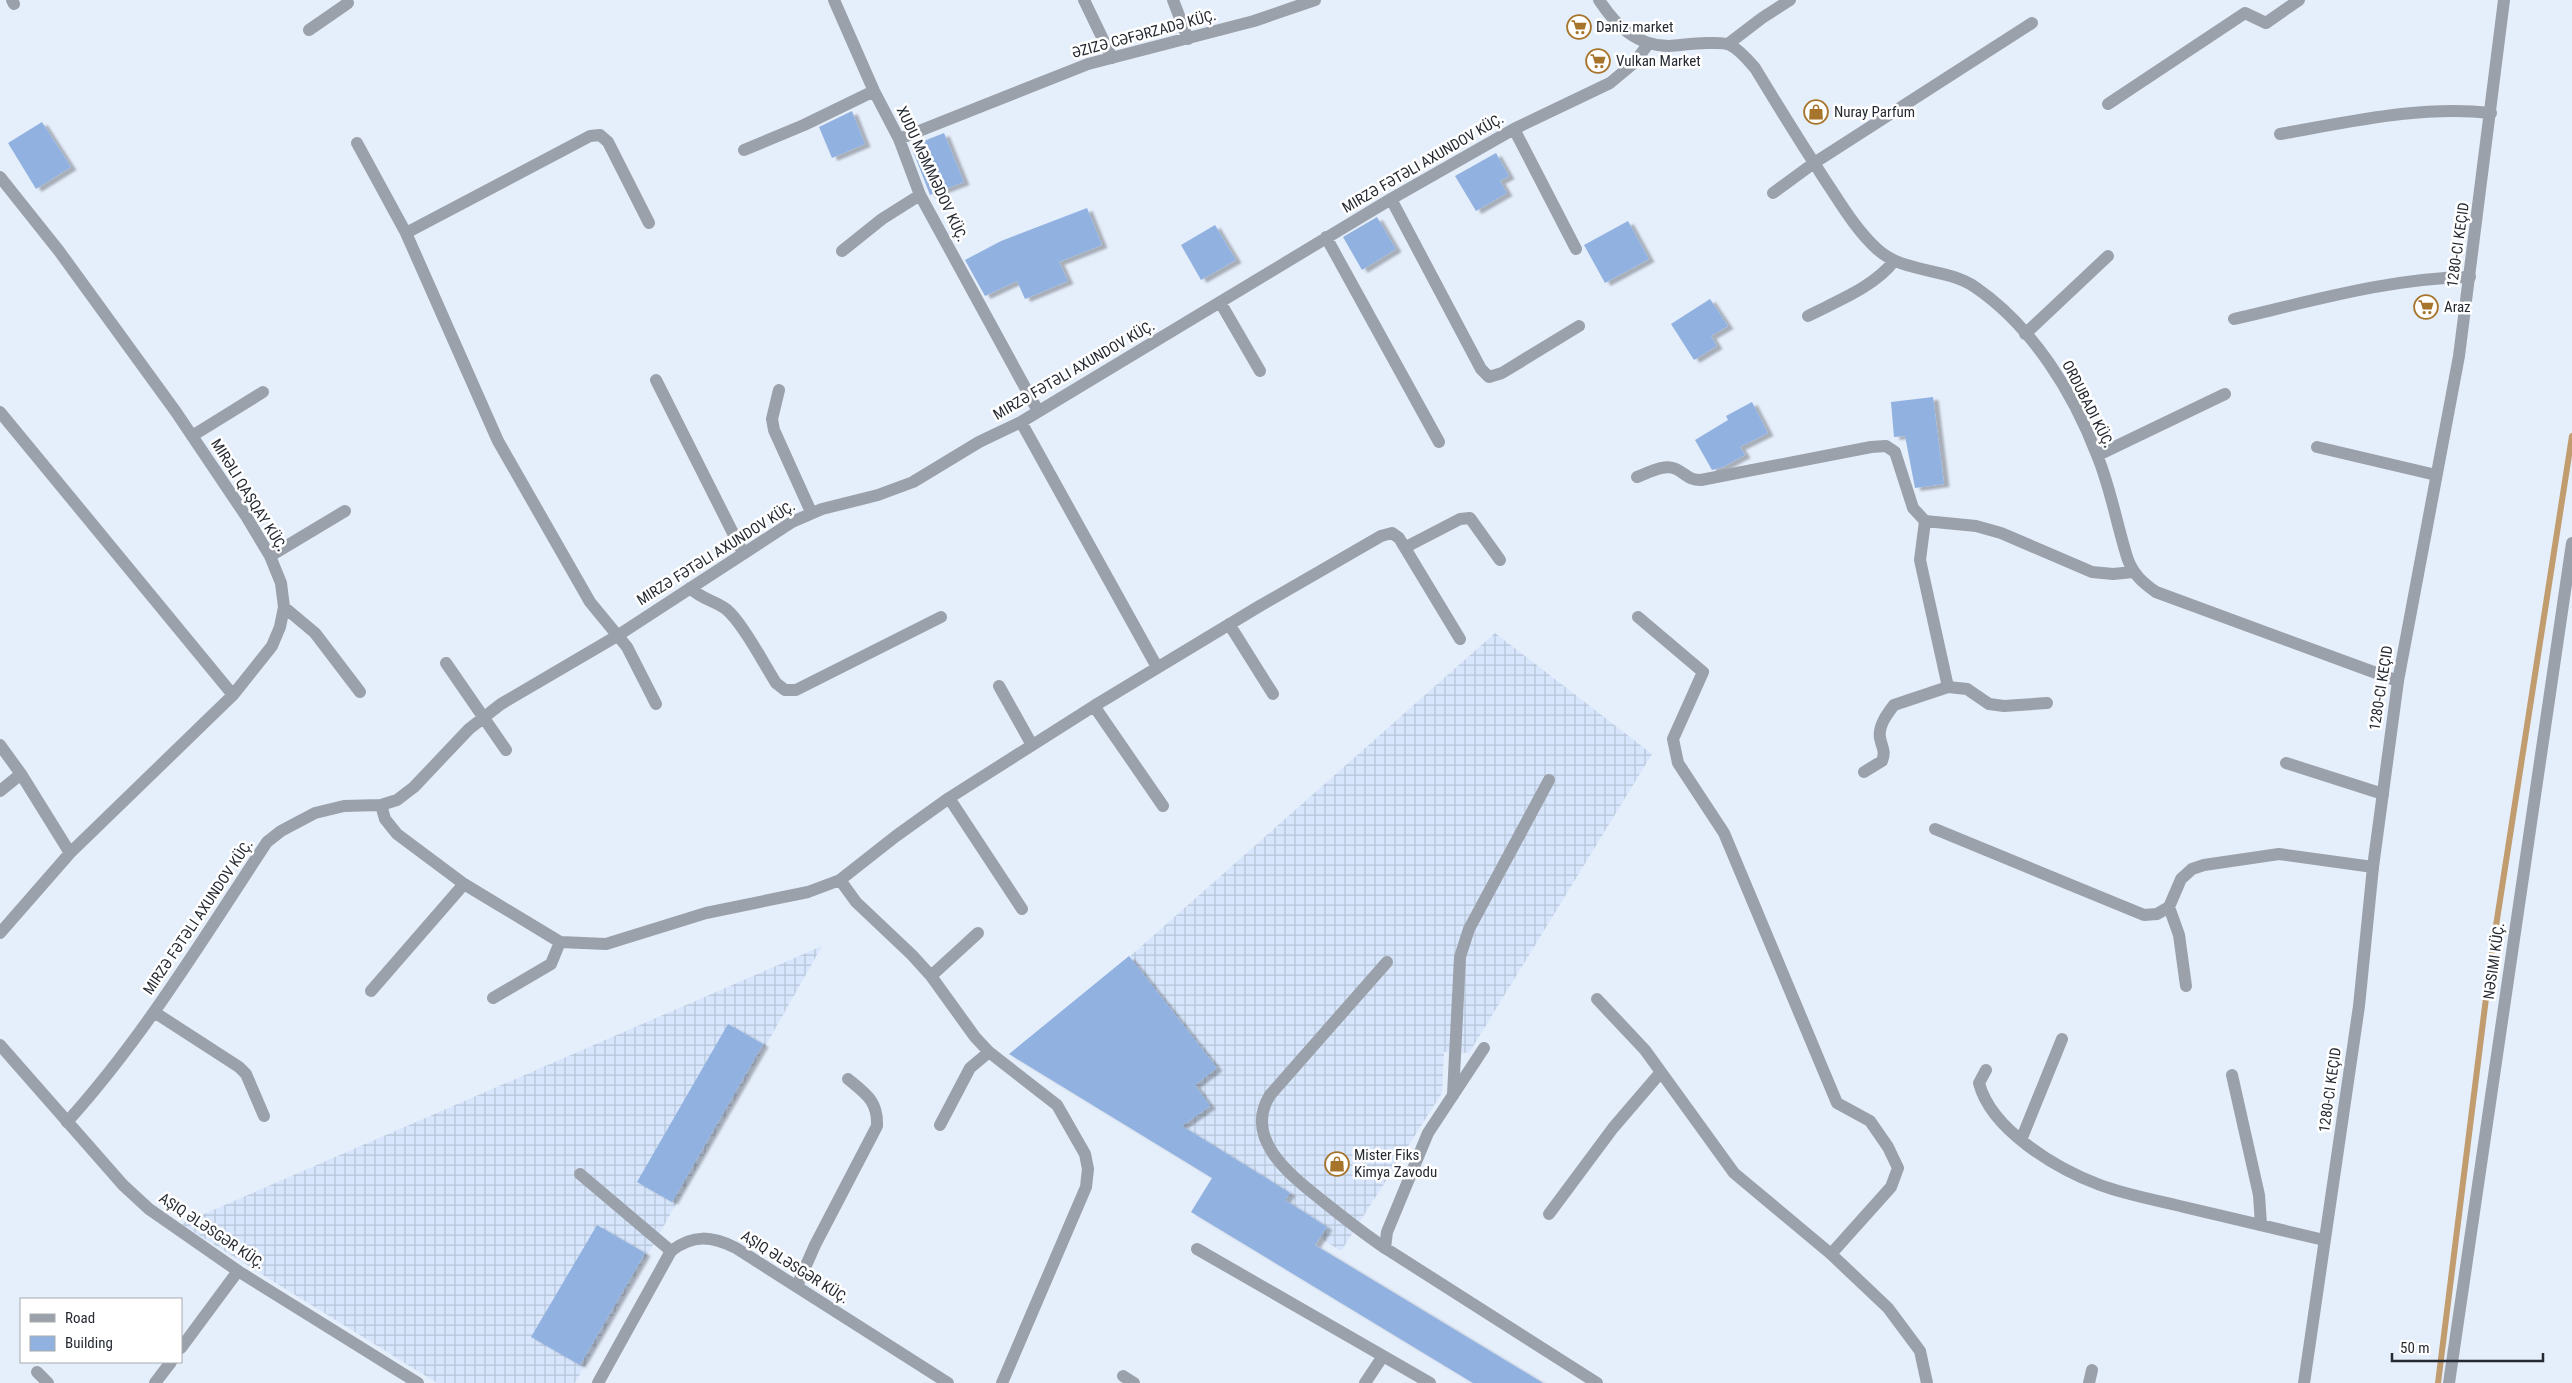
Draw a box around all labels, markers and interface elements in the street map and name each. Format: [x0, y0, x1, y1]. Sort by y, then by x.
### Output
street label: ƏZIZƏ CƏFƏRZADƏ KÜÇ. [1070, 6, 1218, 62]
supermarket icon: Dəniz market [1566, 14, 1592, 40]
place label: Dəniz market [1596, 18, 1673, 36]
supermarket icon: Vulkan Market [1585, 48, 1611, 74]
place label: Vulkan Market [1616, 52, 1701, 70]
shop icon: Nuray Parfum [1803, 99, 1829, 125]
street label: XUDU MƏMMƏDOV KÜÇ. [893, 103, 971, 245]
place label: Nuray Parfum [1834, 103, 1915, 121]
street label: MIRZƏ FƏTƏLI AXUNDOV KÜÇ. [1339, 109, 1507, 217]
street label: 1280-CI KEÇID [2443, 201, 2473, 289]
supermarket icon: Araz [2413, 294, 2439, 320]
place label: Araz [2444, 298, 2471, 316]
street label: MIRZƏ FƏTƏLI AXUNDOV KÜÇ. [990, 316, 1158, 424]
street label: ORDUBADI KÜÇ. [2058, 357, 2118, 451]
street label: MIRƏLI QAŞQAY KÜÇ. [207, 435, 291, 555]
street label: MIRZƏ FƏTƏLI AXUNDOV KÜÇ. [633, 497, 799, 609]
street label: 1280-CI KEÇID [2365, 644, 2397, 732]
street label: MIRZƏ FƏTƏLI AXUNDOV KÜÇ. [139, 836, 257, 998]
street label: NƏSIMI KÜÇ. [2480, 921, 2508, 1001]
street label: 1280-CI KEÇID [2315, 1046, 2345, 1134]
place label: Mister Fiks Kimya Zavodu [1354, 1146, 1437, 1181]
shop icon: Mister Fiks Kimya Zavodu [1324, 1151, 1350, 1177]
street label: AŞIQ ƏLƏSGƏR KÜÇ. [156, 1189, 268, 1273]
street label: AŞIQ ƏLƏSGƏR KÜÇ. [738, 1227, 852, 1307]
legend [20, 1298, 182, 1363]
text: Road [65, 1309, 95, 1327]
scale bar [2392, 1330, 2543, 1362]
text: Building [65, 1334, 113, 1352]
text: 50 m [2400, 1339, 2430, 1357]

